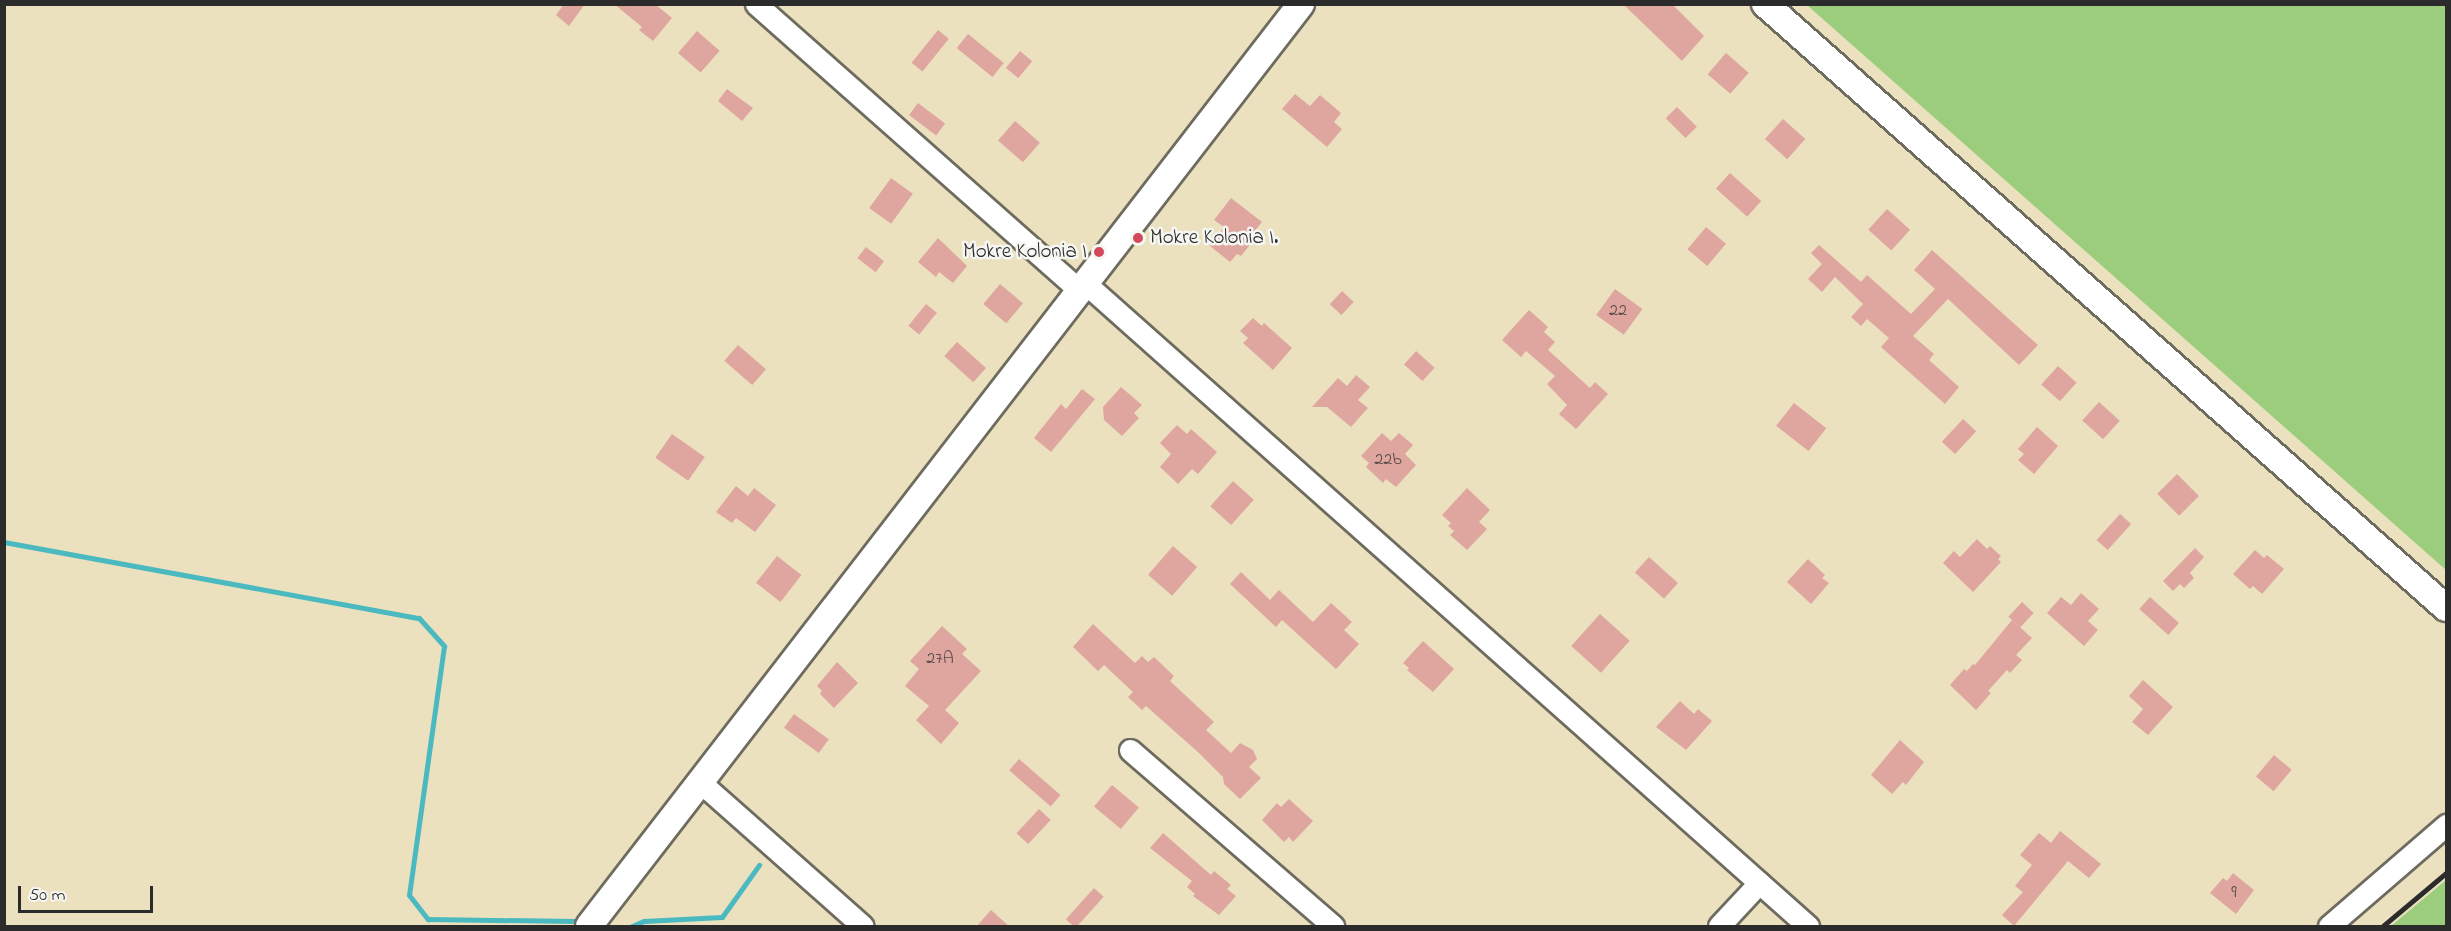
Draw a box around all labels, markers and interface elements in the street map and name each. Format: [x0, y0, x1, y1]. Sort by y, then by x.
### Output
place label: Mokre Kolonia I. [1150, 225, 1278, 251]
marker: Mokre Kolonia I. [1131, 231, 1145, 245]
place label: Mokre Kolonia I [963, 239, 1087, 265]
marker: Mokre Kolonia I [1092, 245, 1106, 259]
house number: 22 [1609, 300, 1627, 322]
house number: 22b [1374, 449, 1402, 471]
house number: 27A [926, 648, 954, 670]
scale bar [21, 874, 156, 912]
house number: 9 [2231, 882, 2237, 904]
text: 50 m [29, 883, 66, 909]

